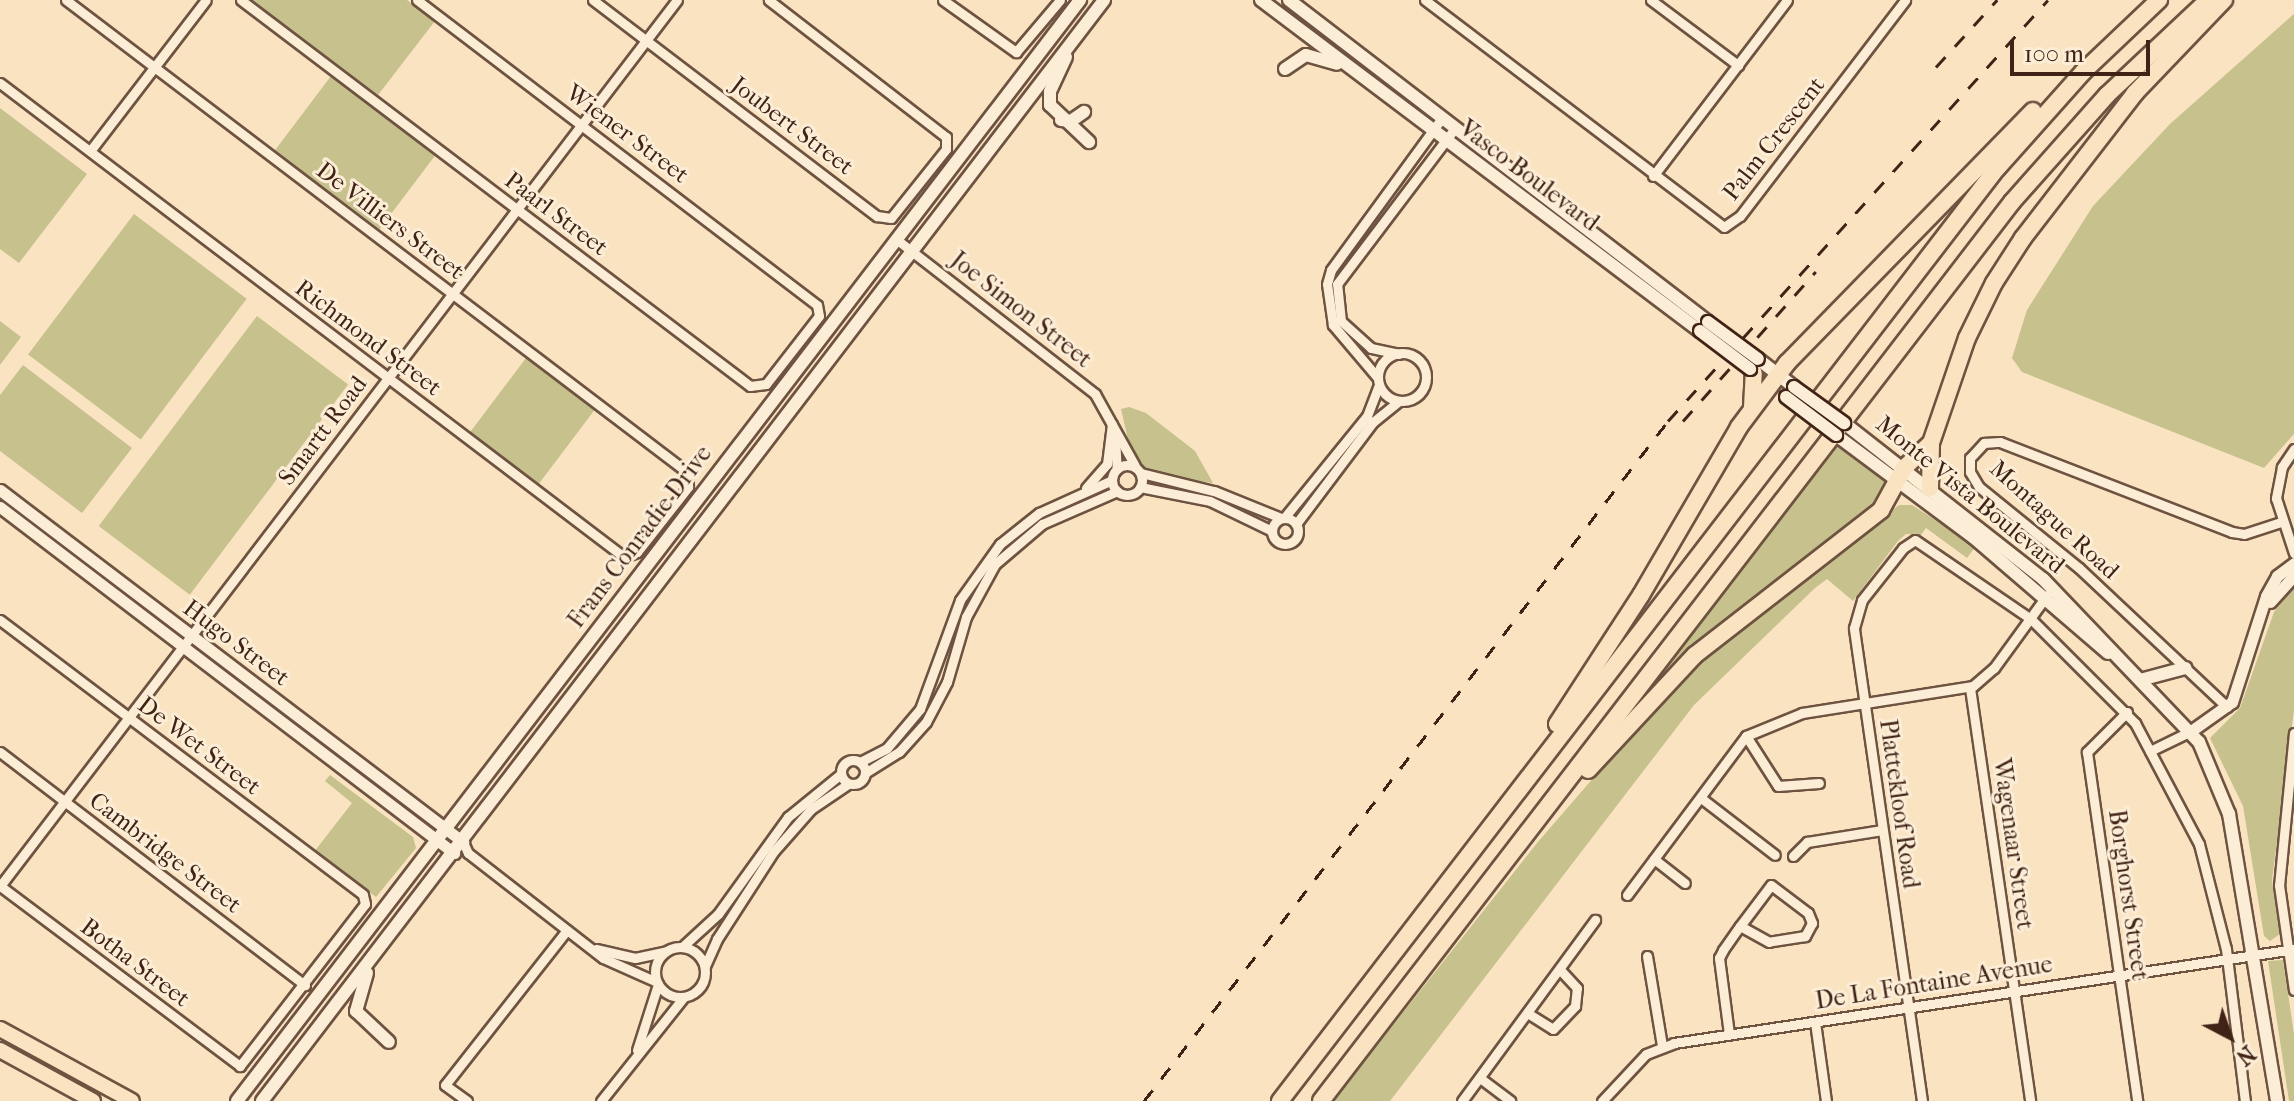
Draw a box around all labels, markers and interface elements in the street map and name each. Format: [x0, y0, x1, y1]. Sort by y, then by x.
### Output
scale bar [2014, 24, 2154, 74]
text: 100 m [2024, 40, 2084, 68]
street label: Joubert Street [725, 71, 859, 181]
street label: Palm Crescent [1717, 72, 1831, 206]
street label: Wiener Street [560, 78, 694, 190]
street label: Vasco Boulevard [1454, 114, 1604, 238]
street label: De Villiers Street [310, 156, 470, 286]
street label: Paarl Street [499, 166, 613, 262]
street label: Joe Simon Street [945, 246, 1097, 374]
street label: Richmond Street [289, 274, 447, 402]
street label: Smartt Road [273, 371, 373, 491]
street label: Monte Vista Boulevard [1870, 410, 2070, 580]
street label: Frans Conradie Drive [562, 440, 718, 634]
street label: Montague Road [1983, 454, 2125, 586]
street label: Hugo Street [177, 594, 295, 692]
street label: De Wet Street [132, 690, 266, 802]
street label: Plattekloof Road [1873, 718, 1925, 890]
street label: Wagenaar Street [1987, 757, 2039, 931]
street label: Cambridge Street [83, 786, 247, 920]
street label: Borghorst Street [2102, 808, 2154, 982]
street label: Botha Street [75, 913, 195, 1013]
street label: De La Fontaine Avenue [1813, 950, 2055, 1016]
north arrow [2190, 997, 2270, 1077]
text: N [2231, 1040, 2261, 1070]

